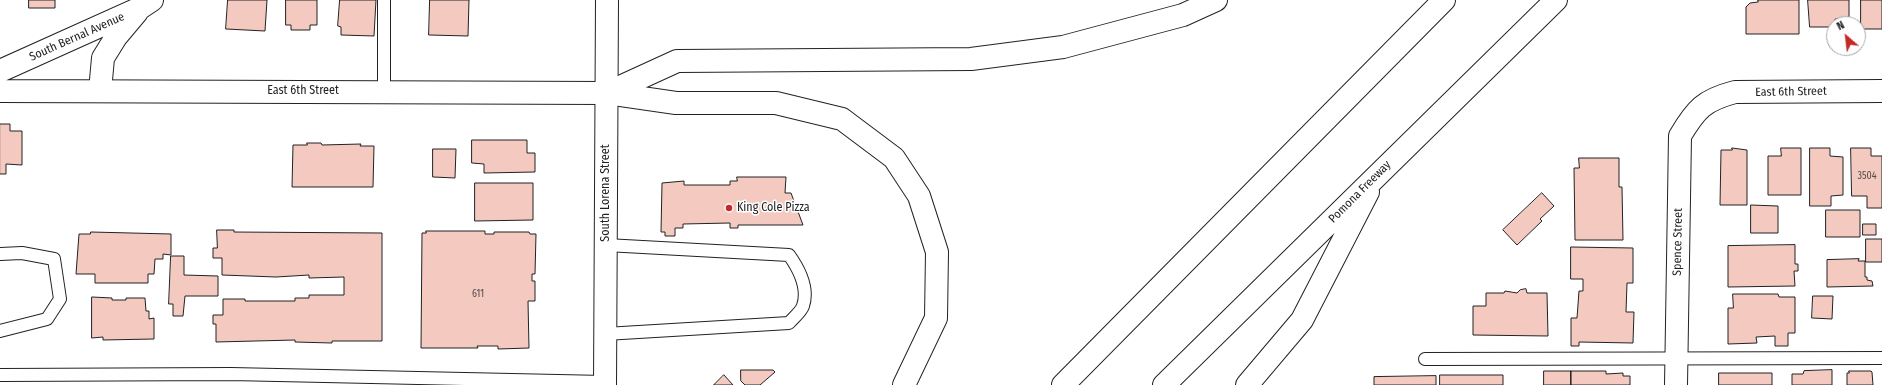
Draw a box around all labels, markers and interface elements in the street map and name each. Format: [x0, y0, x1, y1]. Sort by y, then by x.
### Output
street label: South Bernal Avenue [27, 10, 127, 64]
north arrow [1826, 16, 1866, 56]
text: N [1835, 19, 1847, 33]
street label: East 6th Street [267, 84, 339, 98]
street label: East 6th Street [1755, 84, 1827, 100]
street label: South Lorena Street [599, 144, 613, 242]
street label: Pomona Freeway [1326, 158, 1394, 226]
house number: 3504 [1857, 170, 1877, 182]
place label: King Cole Pizza [737, 201, 810, 215]
marker: King Cole Pizza [724, 203, 734, 213]
street label: Spence Street [1670, 208, 1686, 276]
house number: 611 [472, 288, 484, 300]

